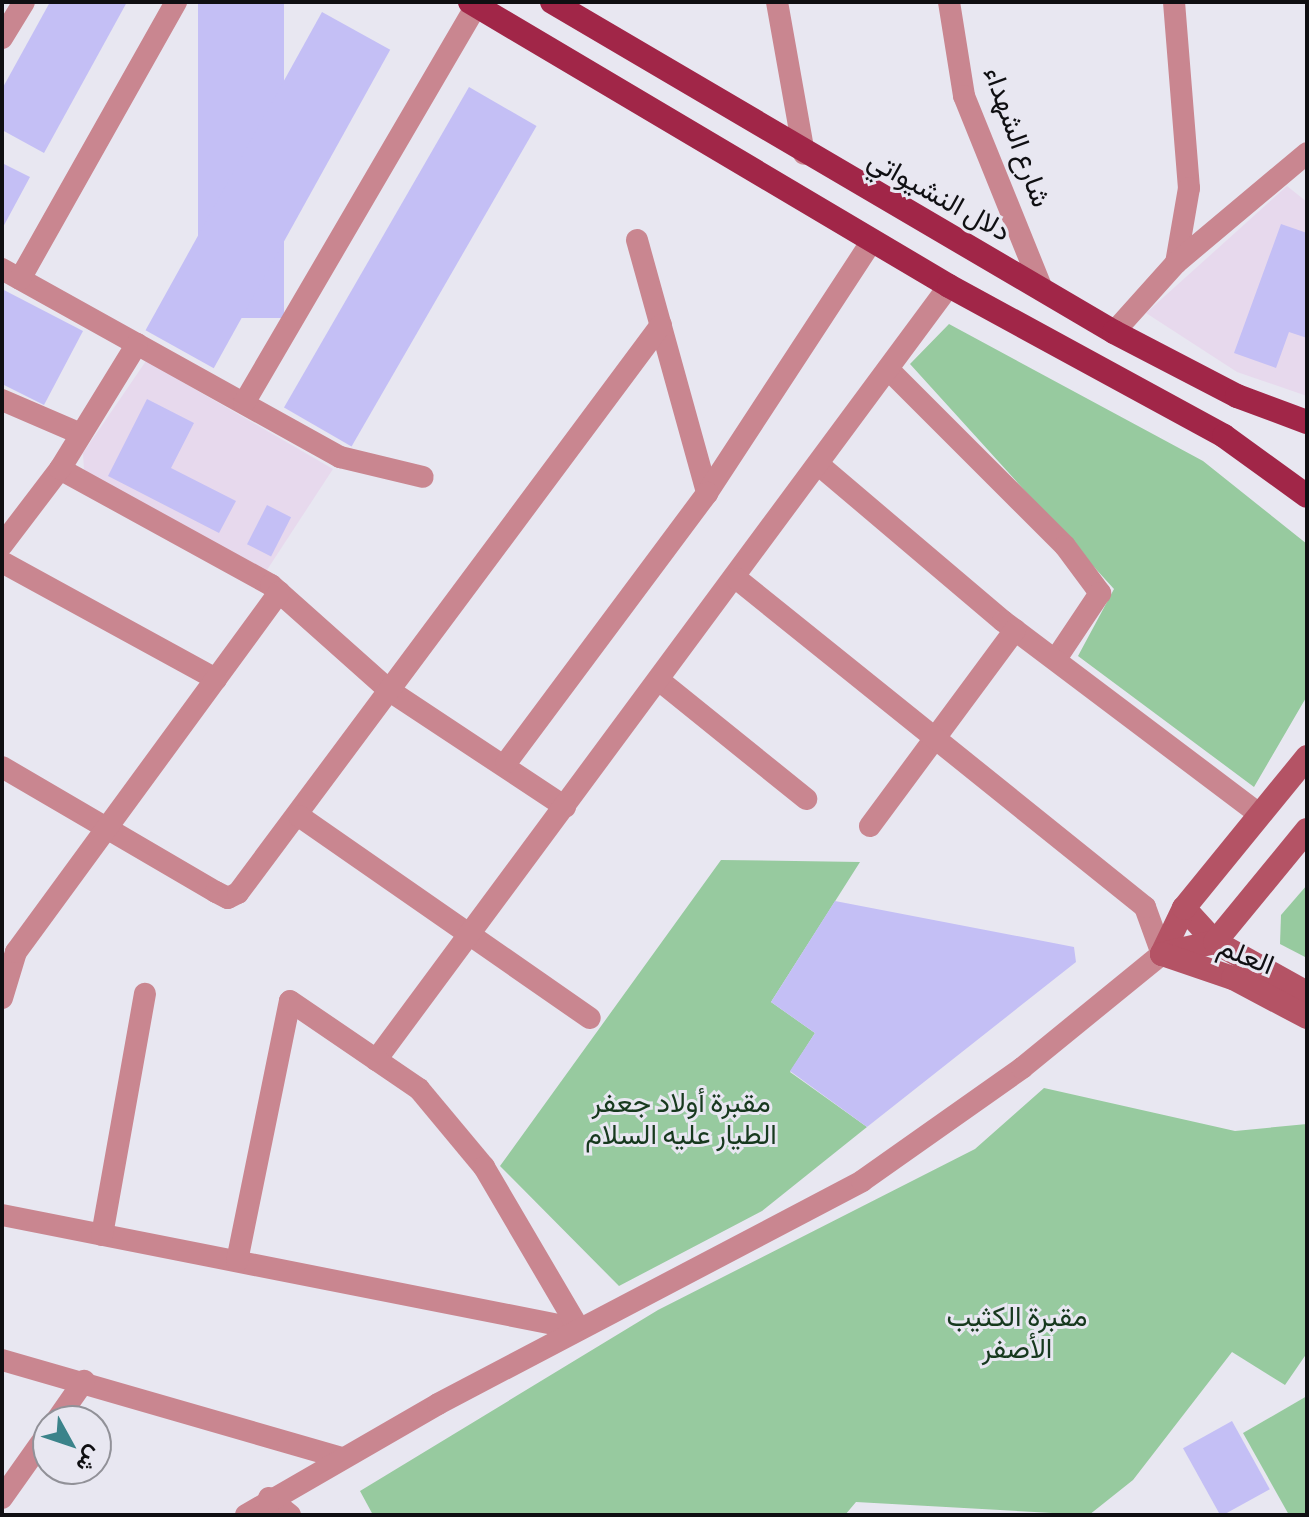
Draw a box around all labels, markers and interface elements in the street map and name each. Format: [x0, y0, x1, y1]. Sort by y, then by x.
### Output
street label: شارع الشهداء [976, 62, 1058, 212]
street label: دلال النشيواتي [862, 143, 1016, 249]
street label: العلم [1213, 930, 1279, 982]
park label: مقبرة أولاد جعفر الطيار عليه السلام [585, 1086, 777, 1152]
park label: مقبرة الكثيب الأصفر [947, 1300, 1087, 1366]
north arrow [32, 1405, 112, 1485]
text: ش [68, 1439, 110, 1480]

